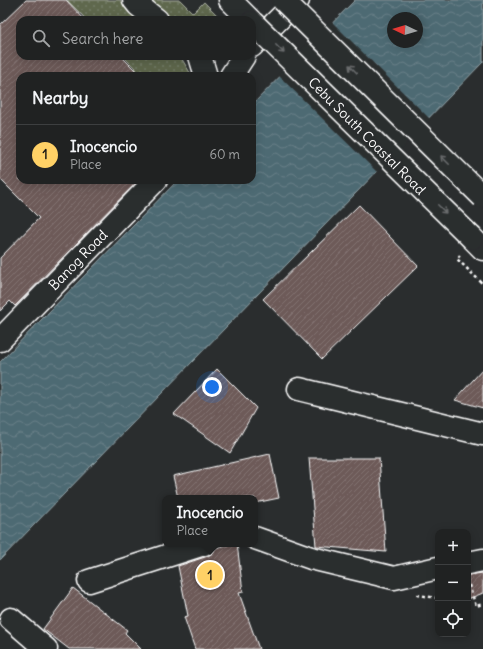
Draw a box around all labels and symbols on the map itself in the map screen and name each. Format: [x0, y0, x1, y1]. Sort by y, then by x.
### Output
north arrow [387, 12, 423, 48]
one-way arrow [275, 45, 285, 54]
one-way arrow [348, 64, 358, 74]
street label: Cebu South Coastal Road [304, 73, 430, 199]
one-way arrow [440, 155, 450, 165]
one-way arrow [437, 204, 447, 214]
street label: Banog Road [45, 226, 111, 294]
your location [202, 377, 222, 397]
pin: 1 [197, 560, 223, 590]

